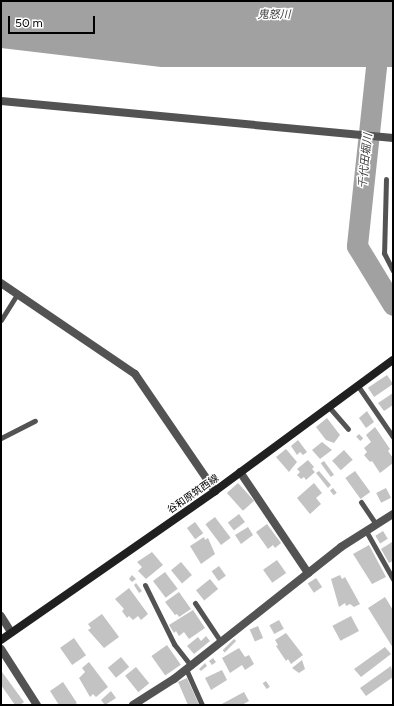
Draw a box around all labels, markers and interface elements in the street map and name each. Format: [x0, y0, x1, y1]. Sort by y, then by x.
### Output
scale bar [10, 8, 97, 34]
water label: 鬼怒川 [258, 8, 290, 22]
text: 50 m [15, 16, 43, 30]
water label: 千代田堀川 [357, 133, 375, 189]
street label: 谷和原筑西線 [165, 472, 221, 516]

